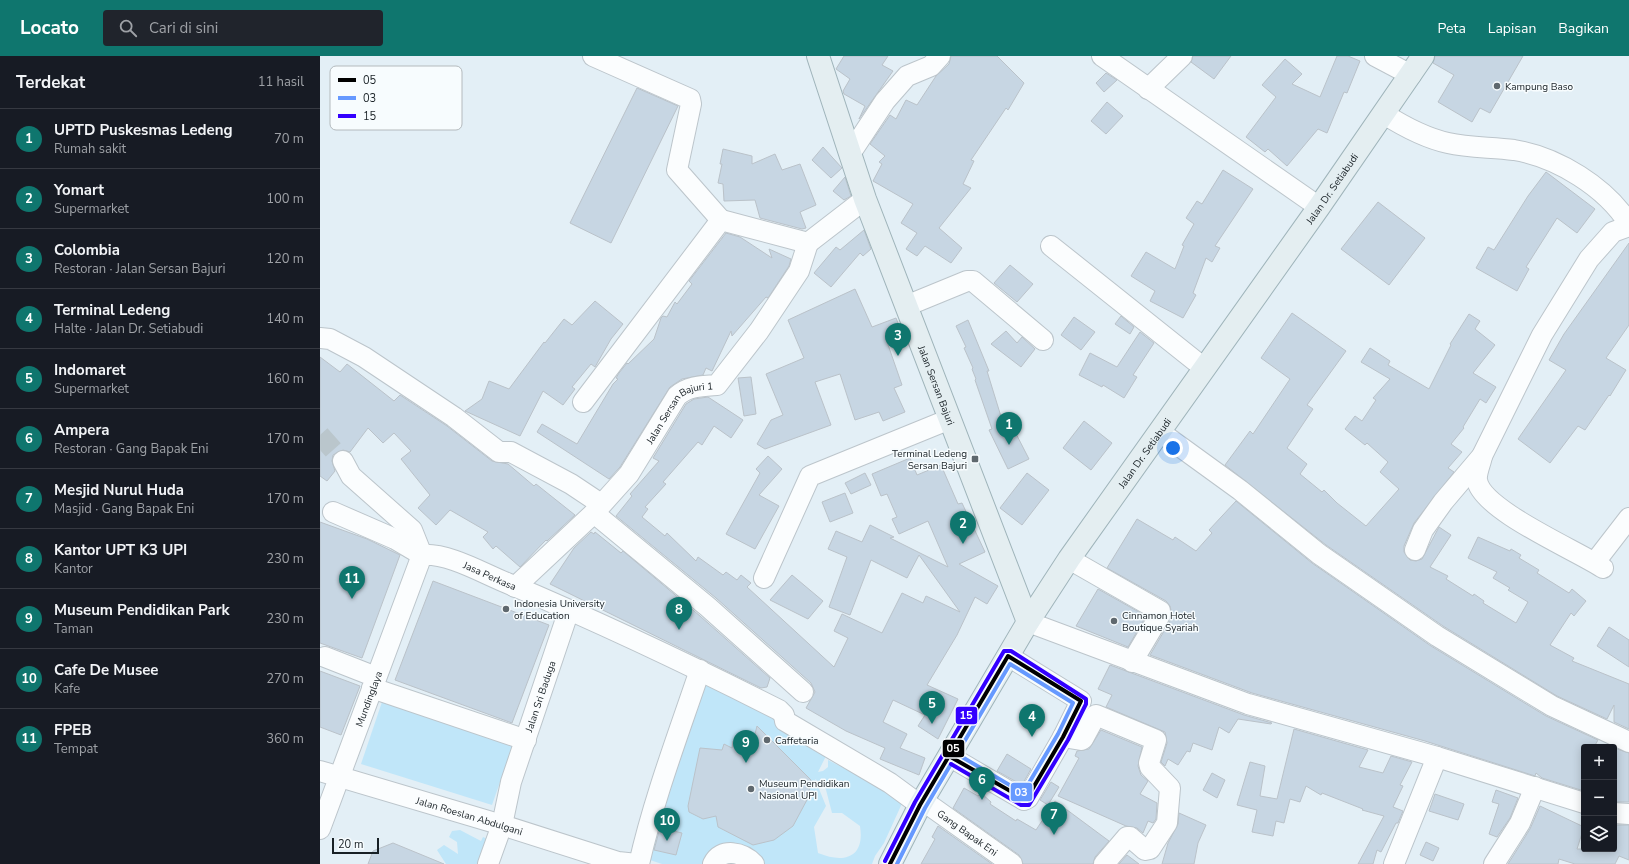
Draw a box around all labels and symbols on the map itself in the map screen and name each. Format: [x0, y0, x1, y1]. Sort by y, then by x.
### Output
legend [330, 66, 462, 130]
text: 05 [363, 73, 377, 88]
place label: Kampung Baso [1505, 80, 1574, 94]
marker: Kampung Baso [1492, 81, 1502, 91]
text: 03 [363, 91, 376, 106]
text: 15 [363, 109, 377, 124]
street label: Jalan Dr. Setiabudi [1302, 151, 1362, 228]
pin: 3 [885, 323, 911, 356]
street label: Jalan Sersan Bajuri [914, 343, 958, 427]
street label: Jalan Sersan Bajuri 1 [643, 379, 713, 448]
pin: 1 [996, 412, 1022, 445]
street label: Jalan Dr. Setiabudi [1115, 416, 1175, 492]
your location [1163, 438, 1183, 458]
place label: Terminal Ledeng Sersan Bajuri [892, 447, 967, 473]
marker: Terminal Ledeng Sersan Bajuri [970, 454, 980, 464]
pin: 2 [950, 511, 976, 544]
street label: Jasa Perkasa [460, 558, 518, 594]
pin: 11 [339, 566, 365, 599]
place label: Indonesia University of Education [514, 597, 606, 623]
pin: 8 [666, 597, 692, 630]
marker: Indonesia University of Education [501, 604, 511, 614]
place label: Cinnamon Hotel Boutique Syariah [1122, 609, 1198, 635]
marker: Cinnamon Hotel Boutique Syariah [1109, 616, 1119, 626]
street label: Jalan Sri Baduga [522, 659, 559, 735]
street label: Mundinglaya [353, 669, 386, 729]
pin: 5 [919, 691, 945, 724]
pin: 4 [1019, 704, 1045, 737]
line badge: 15 [955, 706, 978, 725]
text: 15 [959, 708, 973, 723]
pin: 9 [733, 730, 759, 763]
place label: Caffetaria [775, 734, 819, 748]
marker: Caffetaria [762, 735, 772, 745]
line badge: 05 [942, 739, 965, 758]
text: 05 [946, 741, 960, 756]
pin: 6 [969, 767, 995, 800]
place label: Museum Pendidikan Nasional UPI [759, 777, 849, 803]
line badge: 03 [1010, 782, 1033, 802]
marker: Museum Pendidikan Nasional UPI [746, 784, 756, 794]
text: 03 [1014, 785, 1028, 800]
street label: Jalan Roeslan Abdulgani [413, 794, 524, 839]
pin: 7 [1041, 802, 1067, 835]
street label: Gang Bapak Eni [934, 807, 1000, 860]
pin: 10 [654, 808, 680, 841]
scale bar [332, 836, 379, 855]

